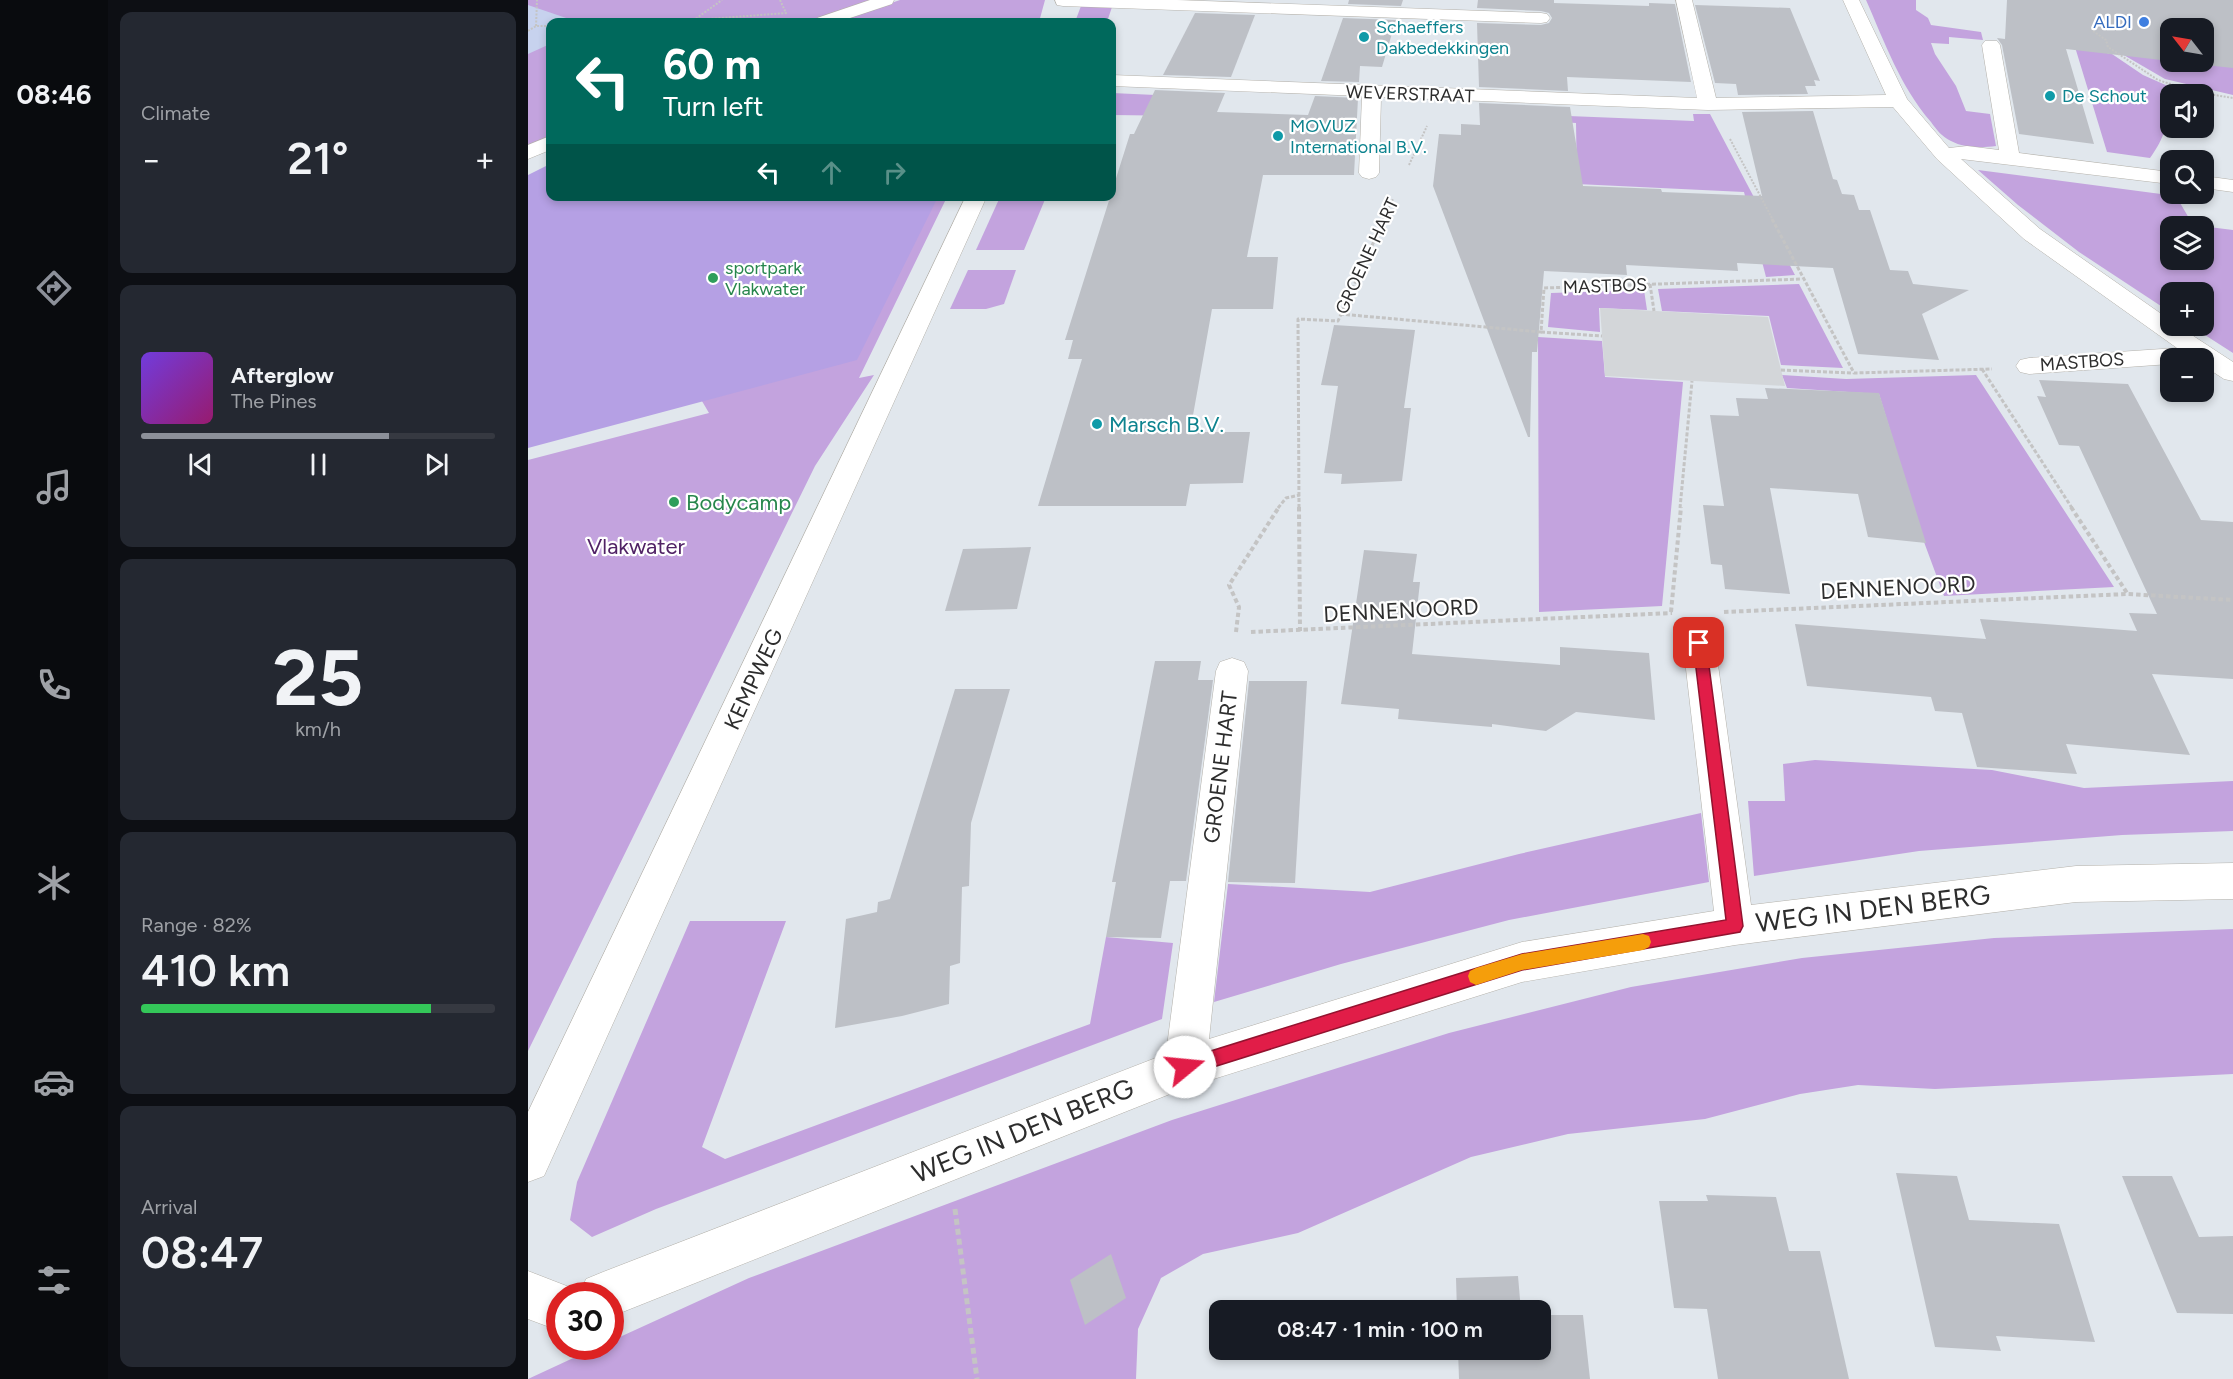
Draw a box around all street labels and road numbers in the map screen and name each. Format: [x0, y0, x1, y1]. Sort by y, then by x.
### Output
street label: WEVERSTRAAT [1345, 81, 1475, 107]
street label: GROENE HART [1331, 194, 1404, 318]
street label: MASTBOS [1562, 274, 1648, 298]
street label: MASTBOS [2039, 348, 2125, 376]
street label: DENNENOORD [1820, 570, 1976, 605]
street label: DENNENOORD [1323, 593, 1479, 628]
street label: KEMPWEG [718, 624, 789, 734]
street label: GROENE HART [1198, 689, 1243, 845]
street label: WEG IN DEN BERG [1754, 878, 1992, 939]
street label: WEG IN DEN BERG [907, 1071, 1138, 1190]

